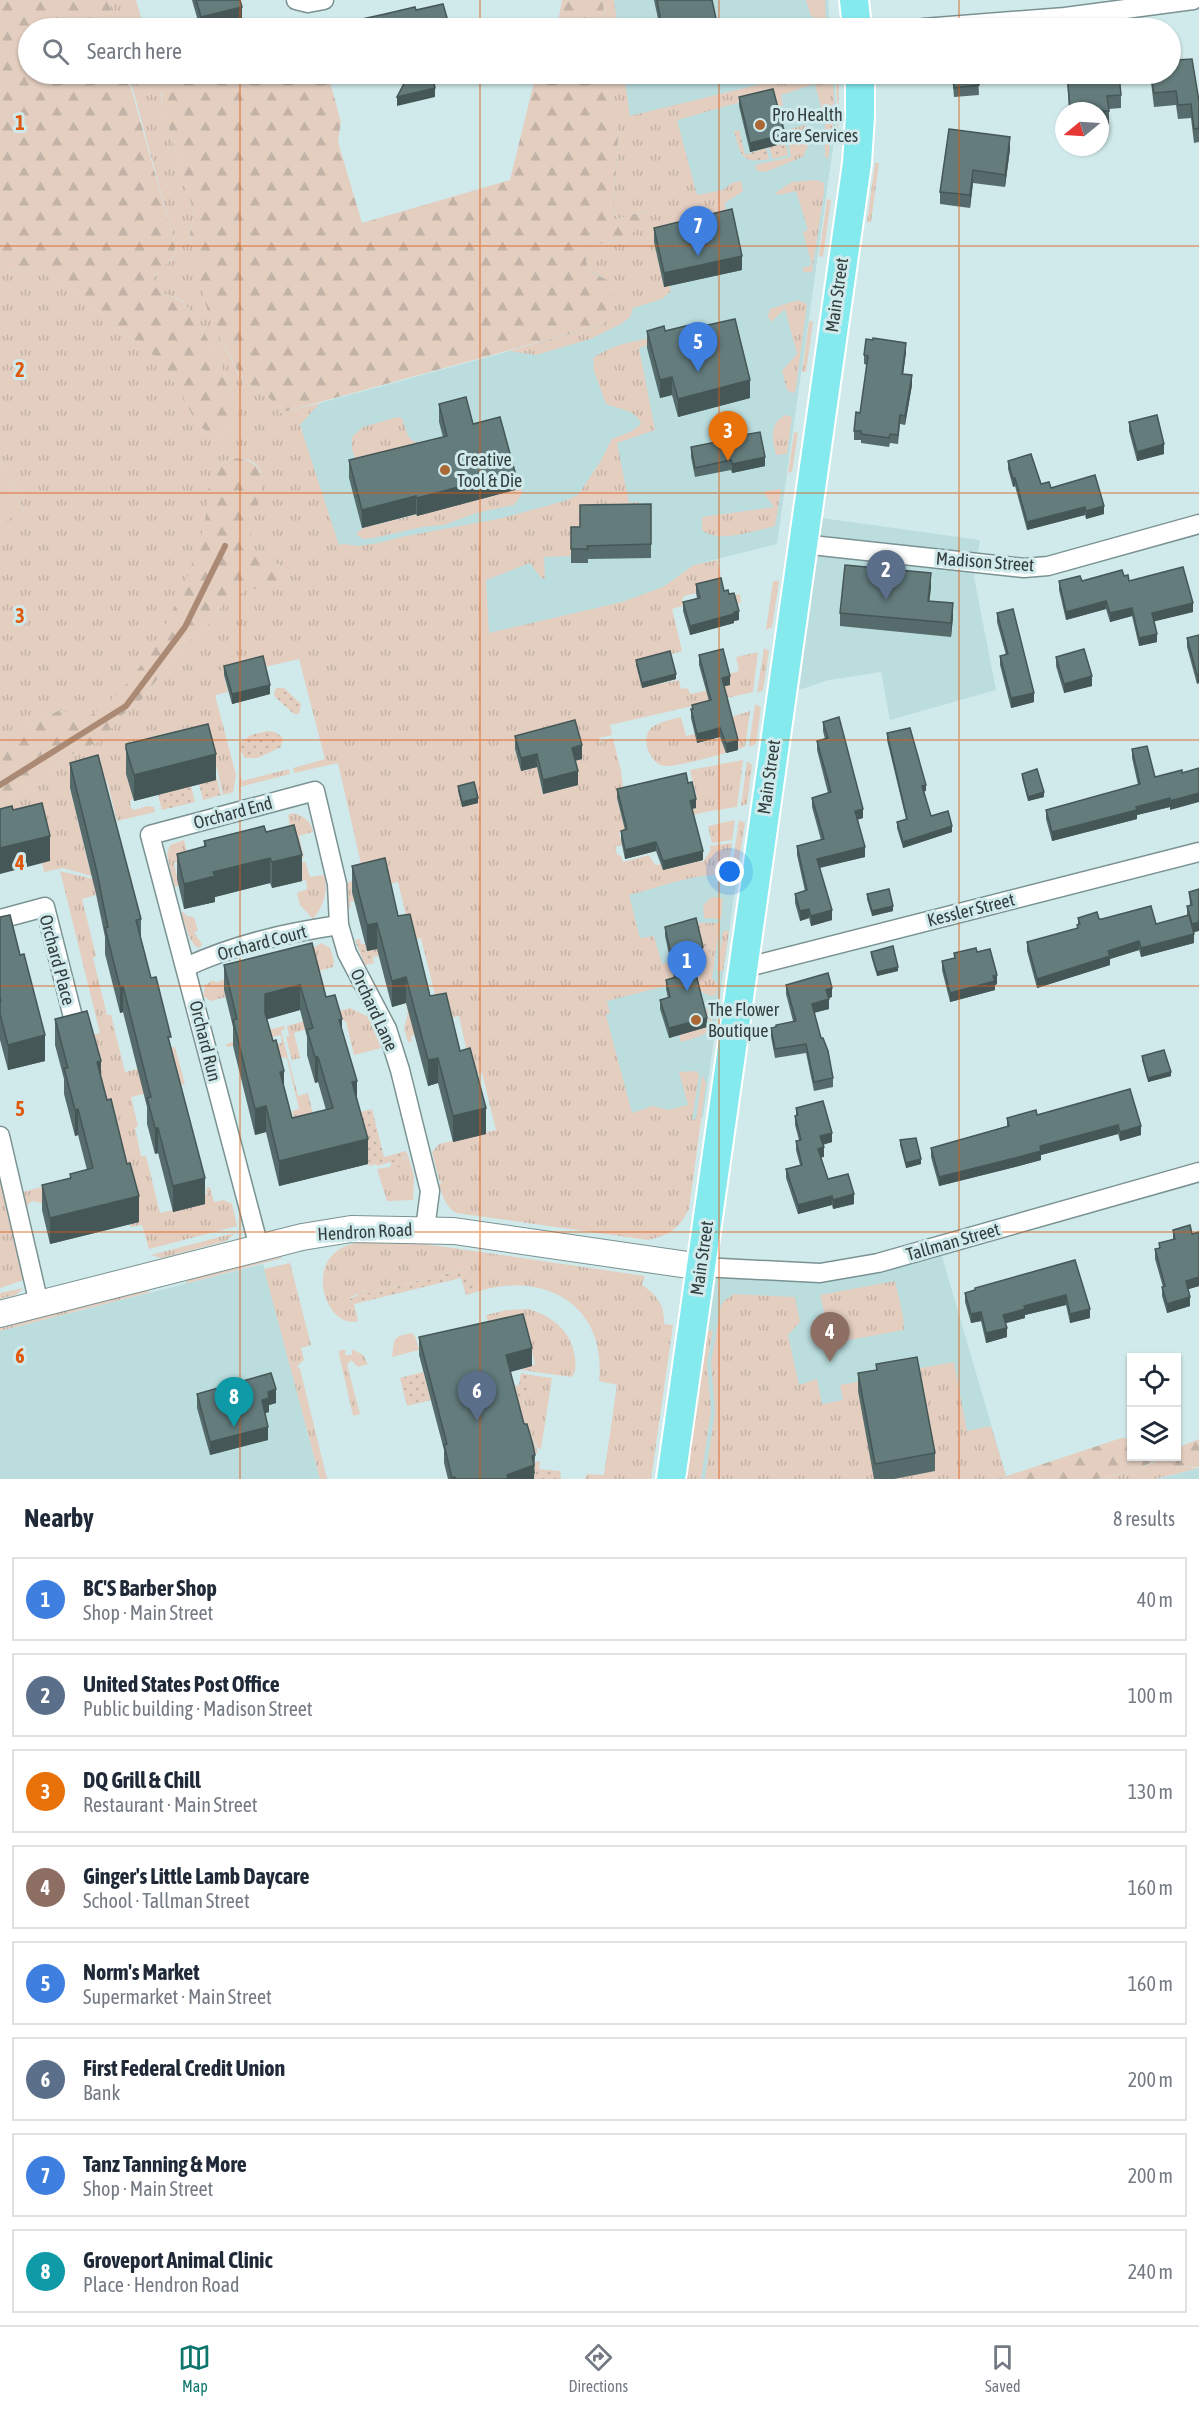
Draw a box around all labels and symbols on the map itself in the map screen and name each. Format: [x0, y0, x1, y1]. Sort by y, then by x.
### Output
north arrow [1055, 102, 1109, 156]
place label: Pro Health Care Services [772, 104, 858, 146]
text: 1 [15, 111, 25, 134]
marker: Pro Health Care Services [753, 118, 767, 132]
pin: 7 [678, 206, 718, 256]
street label: Main Street [821, 256, 852, 334]
pin: 5 [678, 322, 718, 372]
text: 2 [15, 358, 25, 381]
pin: 3 [708, 412, 748, 461]
place label: Creative Tool & Die [457, 449, 522, 491]
marker: Creative Tool & Die [438, 463, 452, 477]
street label: Madison Street [935, 548, 1035, 575]
pin: 2 [866, 550, 906, 600]
text: 3 [15, 604, 25, 627]
street label: Main Street [753, 738, 784, 816]
street label: Orchard End [191, 792, 275, 833]
text: 4 [14, 851, 25, 874]
your location [715, 857, 744, 886]
street label: Kessler Street [925, 889, 1017, 931]
street label: Orchard Place [35, 912, 80, 1007]
street label: Orchard Court [215, 921, 309, 964]
pin: 1 [668, 942, 706, 991]
street label: Orchard Lane [346, 965, 403, 1054]
street label: Orchard Run [185, 998, 226, 1083]
place label: The Flower Boutique [708, 999, 780, 1041]
marker: The Flower Boutique [689, 1013, 703, 1027]
text: 5 [15, 1097, 25, 1120]
street label: Tallman Street [904, 1218, 1002, 1265]
street label: Hendron Road [317, 1219, 413, 1244]
street label: Main Street [686, 1219, 717, 1297]
pin: 4 [810, 1312, 850, 1362]
text: 6 [15, 1344, 25, 1367]
pin: 6 [458, 1372, 496, 1421]
pin: 8 [214, 1378, 254, 1427]

